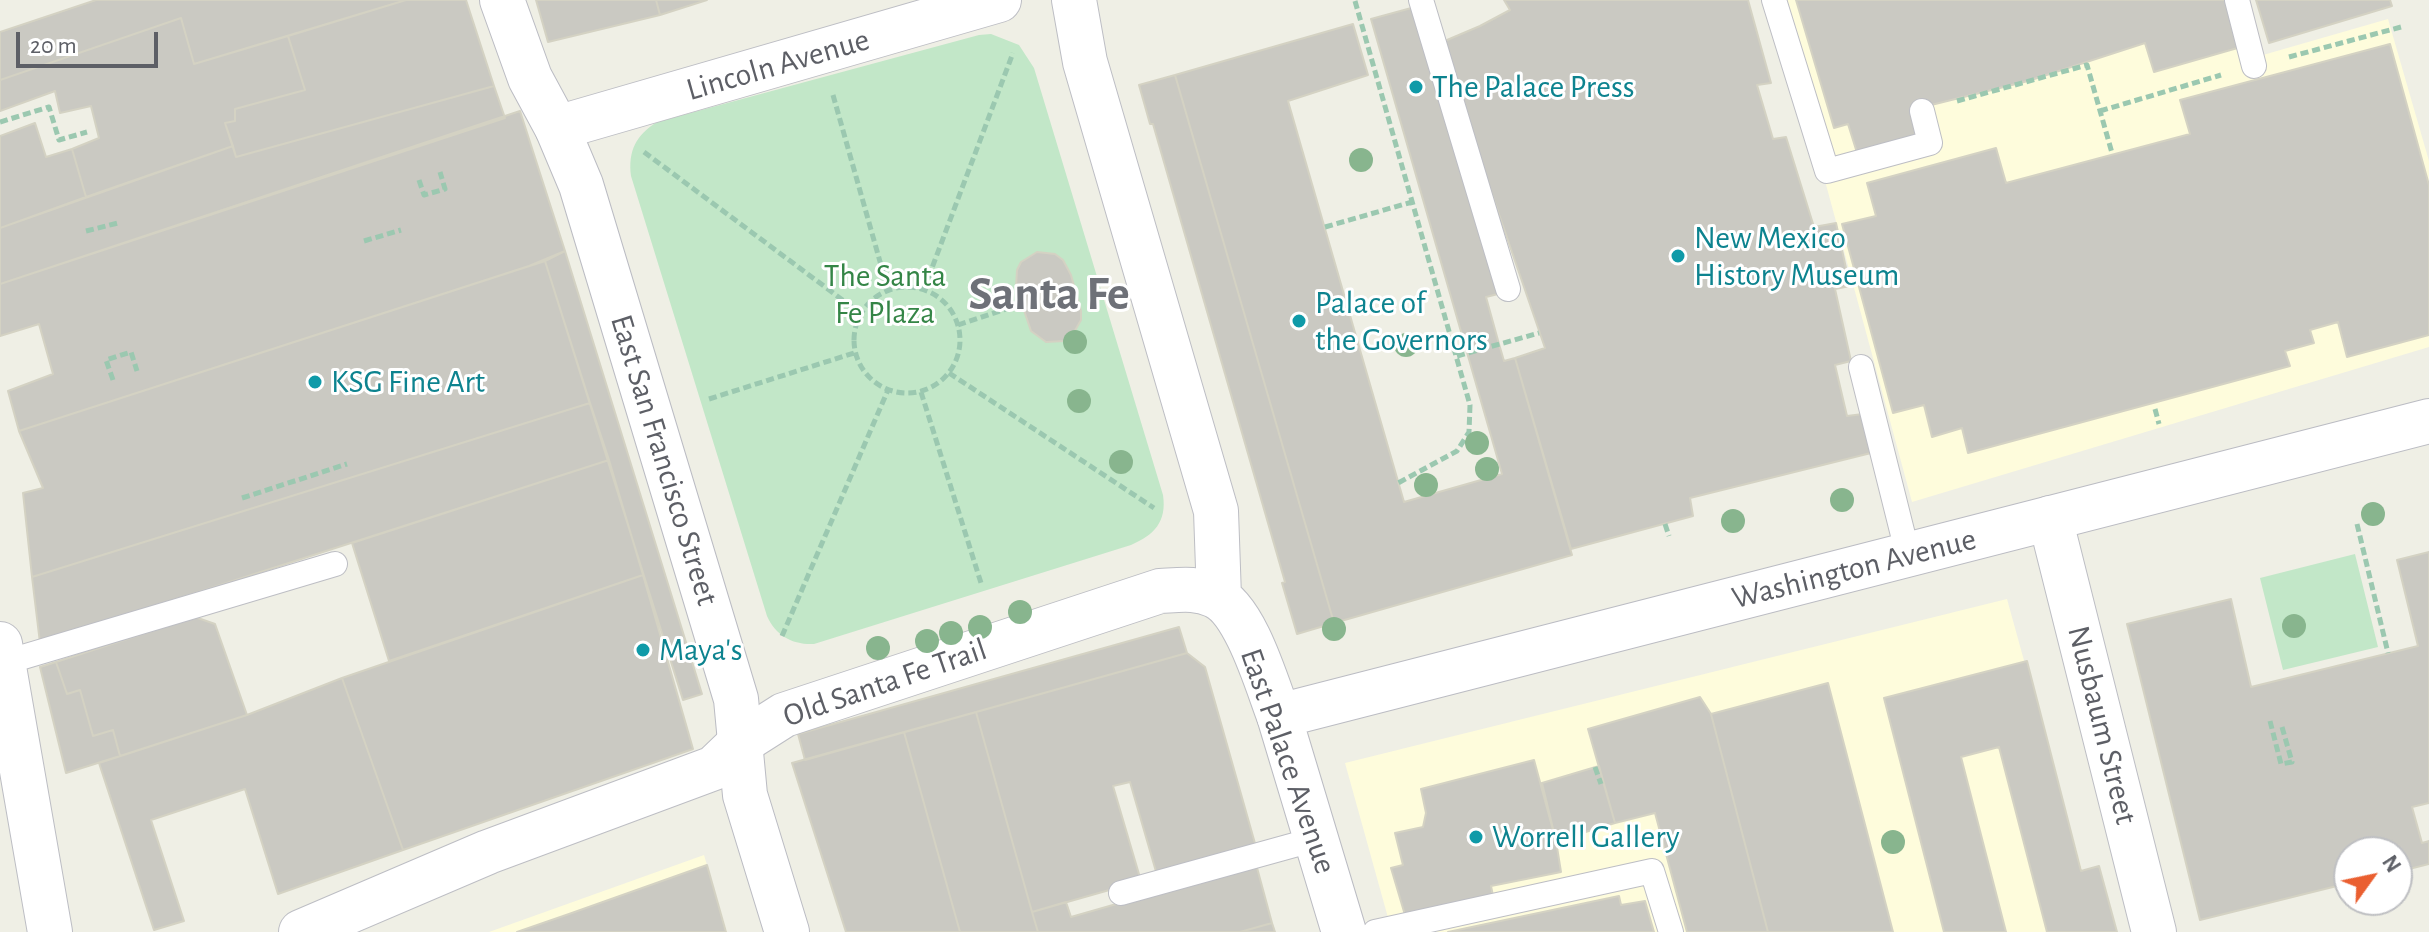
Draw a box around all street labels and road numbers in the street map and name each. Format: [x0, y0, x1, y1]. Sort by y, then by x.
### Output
street label: Lincoln Avenue [682, 21, 874, 109]
street label: East San Francisco Street [602, 310, 726, 610]
street label: Washington Avenue [1728, 520, 1980, 618]
street label: Nusbaum Street [2059, 622, 2145, 828]
street label: Old Santa Fe Trail [778, 630, 992, 736]
street label: East Palace Avenue [1231, 643, 1345, 879]

